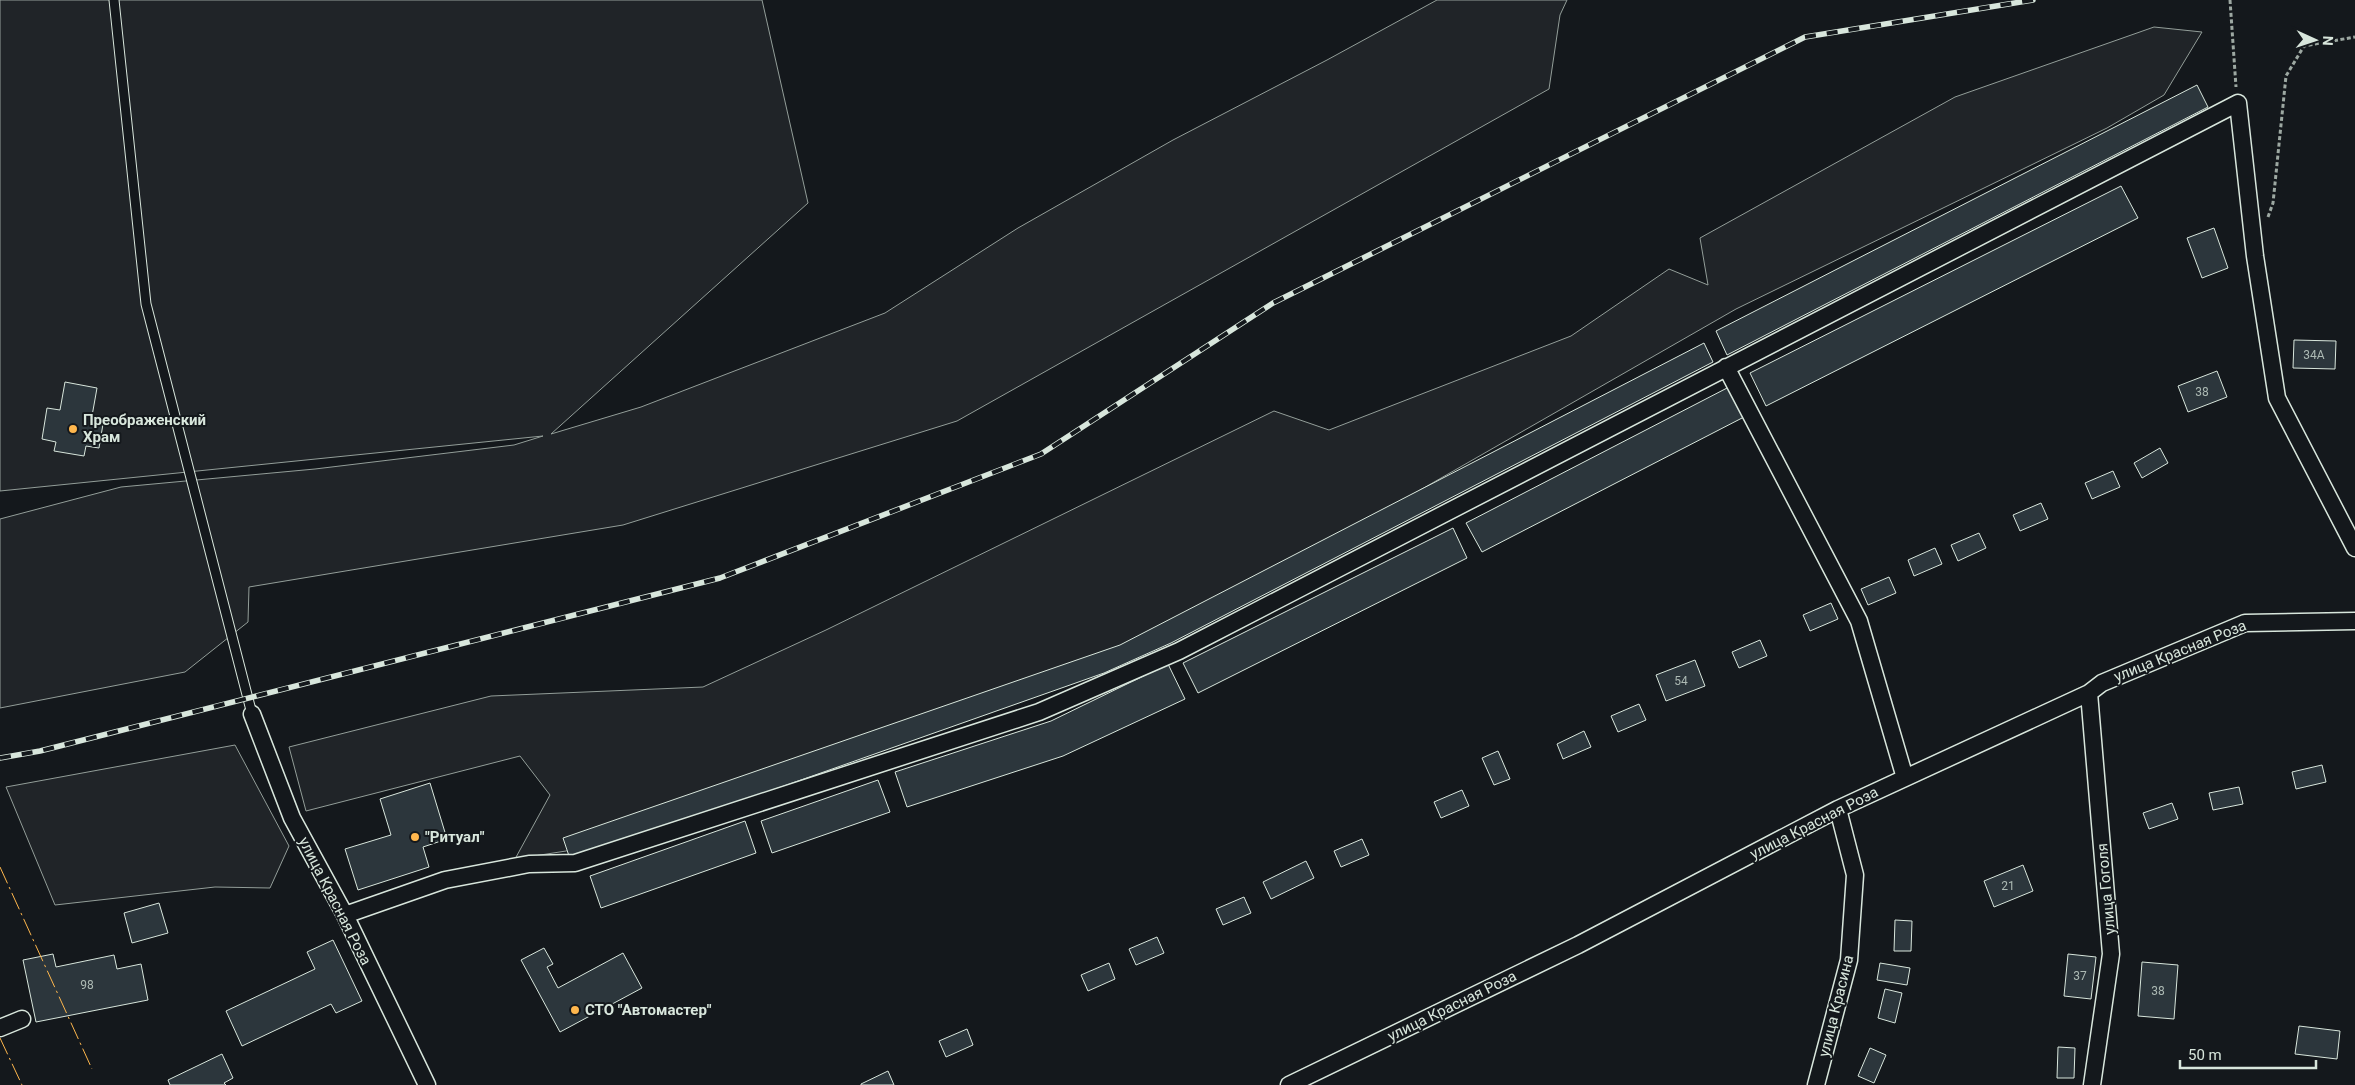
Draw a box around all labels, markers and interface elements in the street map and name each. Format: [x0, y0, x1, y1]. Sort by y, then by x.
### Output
north arrow [2290, 15, 2340, 65]
text: N [2320, 35, 2336, 46]
house number: 34А [2303, 348, 2325, 362]
house number: 38 [2195, 385, 2209, 399]
place label: Преображенский Храм [83, 411, 206, 446]
marker: Преображенский Храм [67, 423, 79, 435]
street label: улица Красная Роза [2111, 616, 2249, 686]
house number: 54 [1674, 674, 1688, 688]
street label: улица Красная Роза [1747, 783, 1881, 863]
place label: "Ритуал" [425, 828, 485, 846]
marker: "Ритуал" [409, 831, 421, 843]
street label: улица Красная Роза [295, 834, 375, 968]
street label: улица Гоголя [2093, 842, 2119, 936]
house number: 21 [2001, 879, 2015, 893]
street label: улица Красина [1815, 953, 1857, 1059]
street label: улица Красная Роза [1385, 967, 1519, 1045]
house number: 37 [2073, 969, 2087, 983]
house number: 98 [80, 978, 94, 992]
house number: 38 [2151, 984, 2165, 998]
place label: СТО "Автомастер" [585, 1001, 712, 1019]
marker: СТО "Автомастер" [569, 1004, 581, 1016]
scale bar [2180, 1038, 2316, 1070]
text: 50 m [2188, 1046, 2222, 1064]

